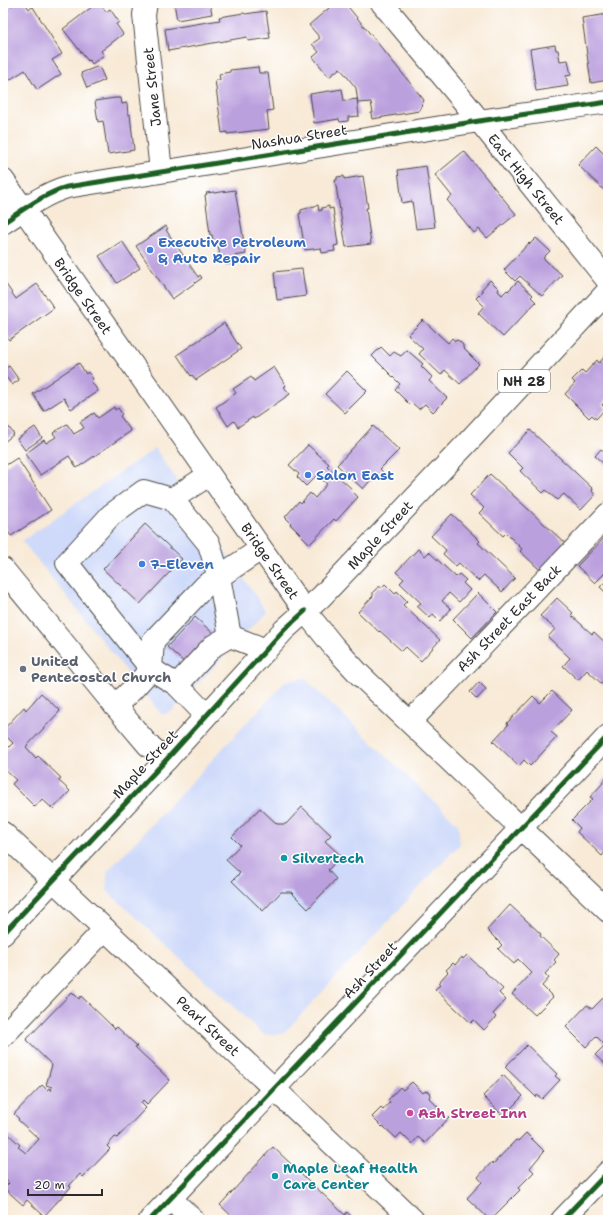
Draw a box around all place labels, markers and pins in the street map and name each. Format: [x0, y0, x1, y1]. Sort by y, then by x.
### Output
place label: Executive Petroleum & Auto Repair [158, 233, 306, 267]
marker: Executive Petroleum & Auto Repair [145, 245, 155, 255]
place label: Salon East [316, 466, 394, 484]
marker: Salon East [303, 470, 313, 480]
place label: 7-Eleven [150, 555, 214, 573]
marker: 7-Eleven [137, 559, 147, 569]
place label: United Pentecostal Church [31, 652, 171, 686]
marker: United Pentecostal Church [18, 664, 28, 674]
place label: Silvertech [292, 849, 364, 867]
marker: Silvertech [279, 853, 289, 863]
place label: Ash Street Inn [418, 1104, 527, 1122]
marker: Ash Street Inn [405, 1108, 415, 1118]
place label: Maple Leaf Health Care Center [283, 1159, 418, 1193]
marker: Maple Leaf Health Care Center [270, 1171, 280, 1181]

